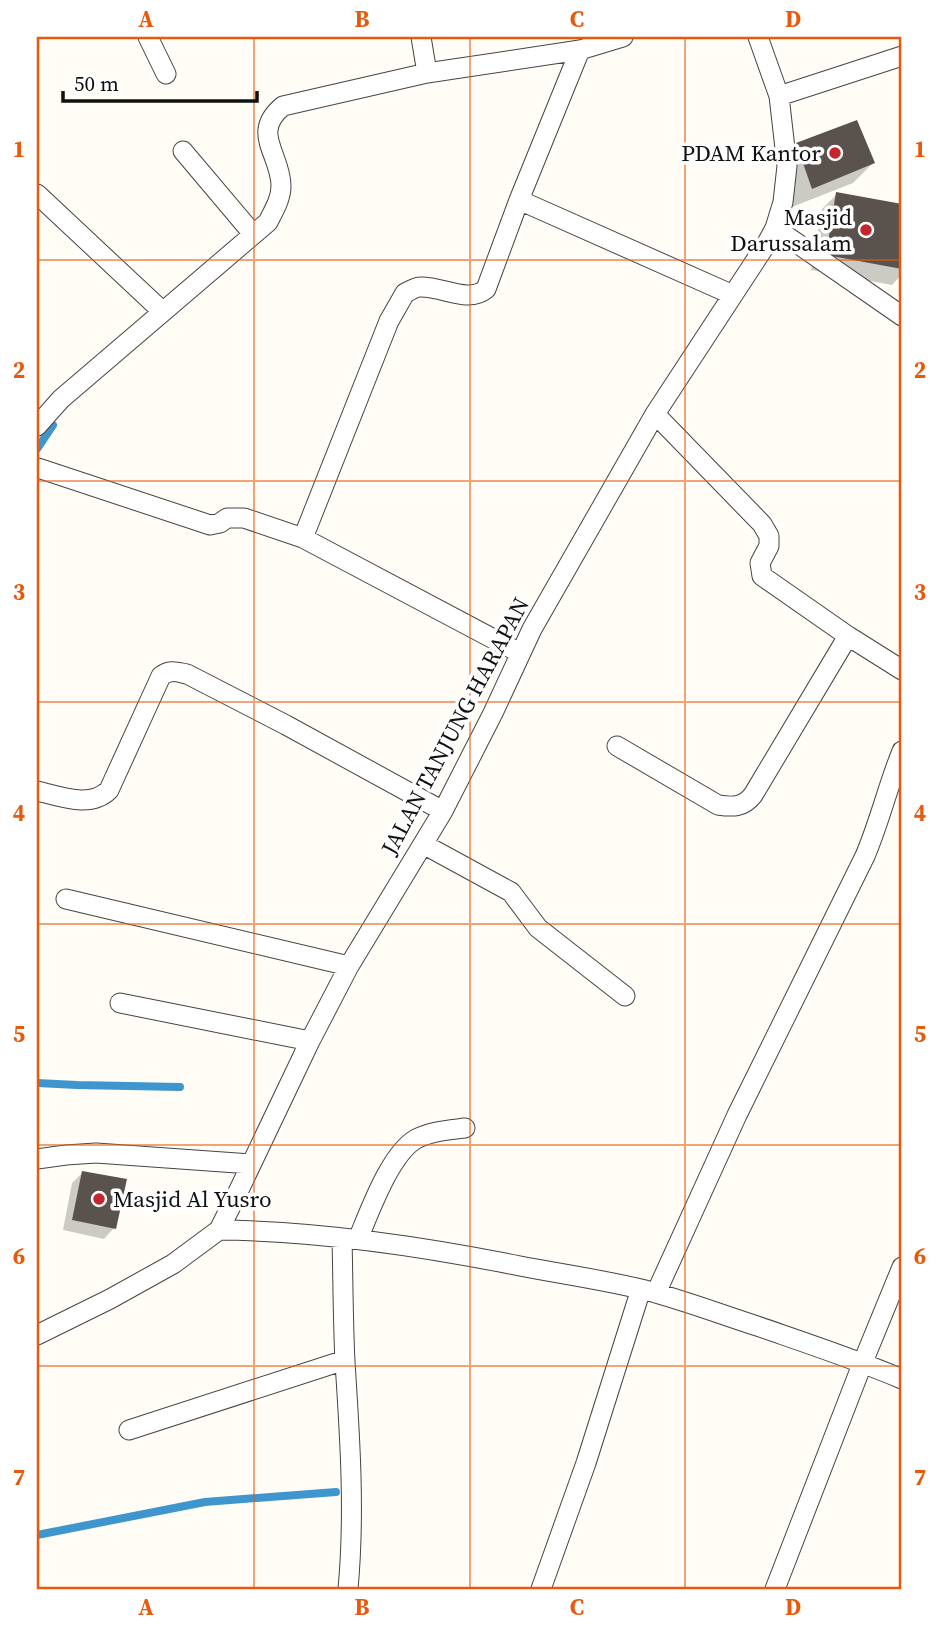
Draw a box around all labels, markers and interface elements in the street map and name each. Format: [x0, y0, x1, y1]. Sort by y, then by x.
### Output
text: A [138, 3, 154, 35]
text: B [355, 3, 370, 35]
text: C [570, 3, 584, 35]
text: D [785, 3, 801, 35]
scale bar [63, 60, 257, 104]
text: 50 m [74, 69, 119, 98]
text: 1 [13, 133, 25, 165]
text: 1 [914, 133, 926, 165]
place label: PDAM Kantor [681, 137, 821, 169]
marker: PDAM Kantor [827, 145, 843, 161]
place label: Masjid Darussalam [730, 201, 852, 259]
marker: Masjid Darussalam [858, 222, 874, 238]
text: 2 [13, 354, 25, 386]
text: 2 [914, 354, 926, 386]
text: 3 [13, 576, 25, 608]
text: 3 [914, 576, 926, 608]
street label: JALAN TANJUNG HARAPAN [373, 592, 537, 861]
text: 4 [13, 797, 25, 829]
text: 4 [914, 797, 926, 829]
text: 5 [13, 1018, 25, 1050]
text: 5 [914, 1018, 926, 1050]
place label: Masjid Al Yusro [113, 1183, 272, 1215]
marker: Masjid Al Yusro [91, 1191, 107, 1207]
text: 6 [13, 1240, 25, 1272]
text: 6 [914, 1240, 926, 1272]
text: 7 [13, 1461, 25, 1493]
text: 7 [914, 1461, 926, 1493]
text: A [138, 1591, 154, 1623]
text: B [355, 1591, 370, 1623]
text: C [570, 1591, 584, 1623]
text: D [785, 1591, 801, 1623]

